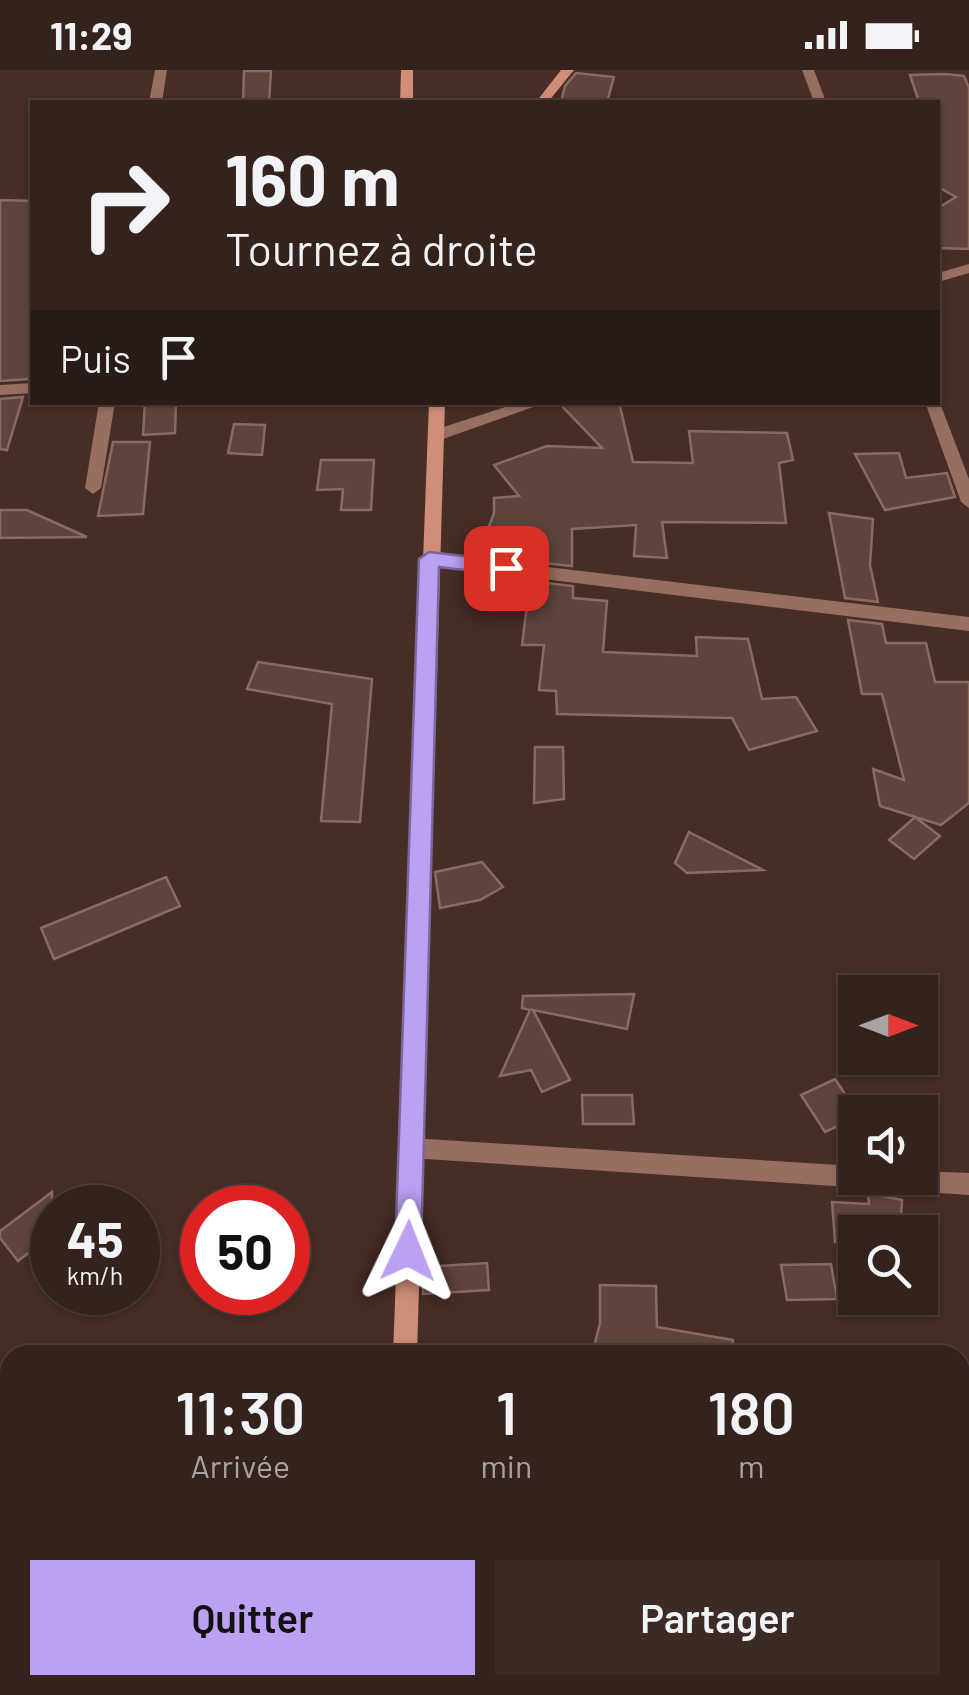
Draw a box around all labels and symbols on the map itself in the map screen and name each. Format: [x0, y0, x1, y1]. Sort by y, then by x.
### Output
pin [464, 526, 549, 611]
north arrow [838, 975, 938, 1075]
speed limit sign: 50 [180, 1185, 310, 1315]
position arrow [356, 1199, 460, 1303]

